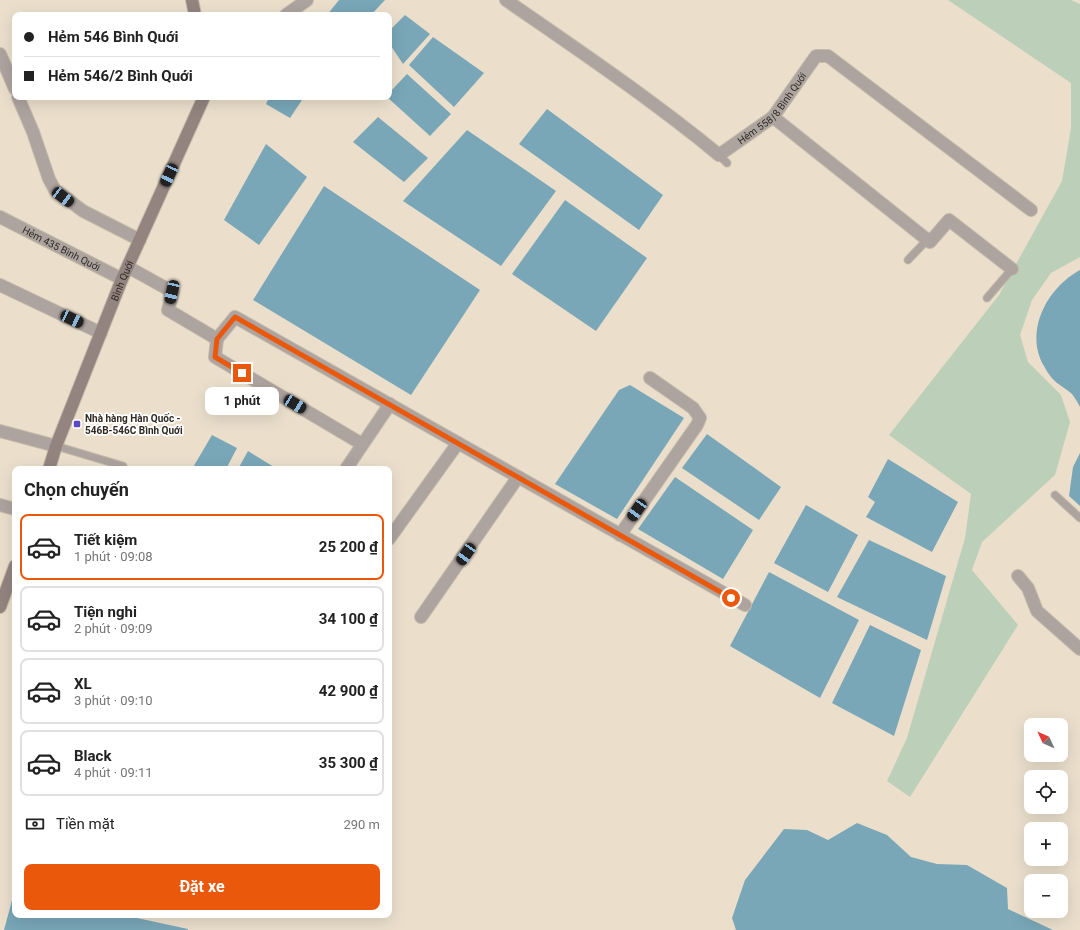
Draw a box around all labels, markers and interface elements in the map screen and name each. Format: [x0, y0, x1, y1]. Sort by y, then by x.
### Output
text: Hẻm 546 Bình Quới [48, 28, 179, 46]
text: Hẻm 546/2 Bình Quới [48, 67, 193, 85]
street label: Hẻm 558/8 Bình Quới [735, 71, 809, 146]
car [158, 162, 180, 188]
car [50, 185, 76, 209]
street label: Hẻm 435 Bình Quới [21, 224, 102, 273]
street label: Bình Quới [109, 259, 136, 303]
car [163, 279, 181, 305]
car [59, 308, 85, 330]
route end [233, 364, 251, 382]
callout: 1 phút [205, 387, 279, 415]
text: 1 phút [224, 393, 260, 408]
car [282, 393, 308, 415]
place label: Nhà hàng Hàn Quốc - 546B-546C Bình Quới [85, 413, 183, 436]
marker: Nhà hàng Hàn Quốc - 546B-546C Bình Quới [72, 419, 82, 429]
text: Chọn chuyến [24, 479, 129, 500]
car [625, 497, 649, 523]
icon: car [26, 529, 62, 565]
text: Tiết kiệm [74, 531, 137, 549]
text: 25 200 ₫ [319, 538, 378, 556]
car [454, 541, 478, 567]
text: 1 phút · 09:08 [74, 549, 153, 564]
route start [722, 589, 740, 607]
icon: car [26, 601, 62, 637]
text: Tiện nghi [74, 603, 137, 621]
text: 34 100 ₫ [319, 610, 378, 628]
text: 2 phút · 09:09 [74, 621, 153, 636]
icon: car [26, 673, 62, 709]
text: XL [74, 675, 92, 693]
text: 42 900 ₫ [319, 682, 378, 700]
text: 3 phút · 09:10 [74, 693, 153, 708]
north arrow [1024, 718, 1068, 762]
map controls [1024, 718, 1068, 918]
icon: car [26, 745, 62, 781]
text: Black [74, 747, 111, 765]
text: 35 300 ₫ [319, 754, 378, 772]
text: 4 phút · 09:11 [74, 765, 153, 780]
button: locate [1024, 770, 1068, 814]
icon: cash [24, 813, 46, 835]
text: Tiền mặt [56, 815, 115, 833]
text: 290 m [343, 817, 380, 832]
button: + [1024, 822, 1068, 866]
button: Đặt xe [24, 864, 380, 910]
button: − [1024, 874, 1068, 918]

